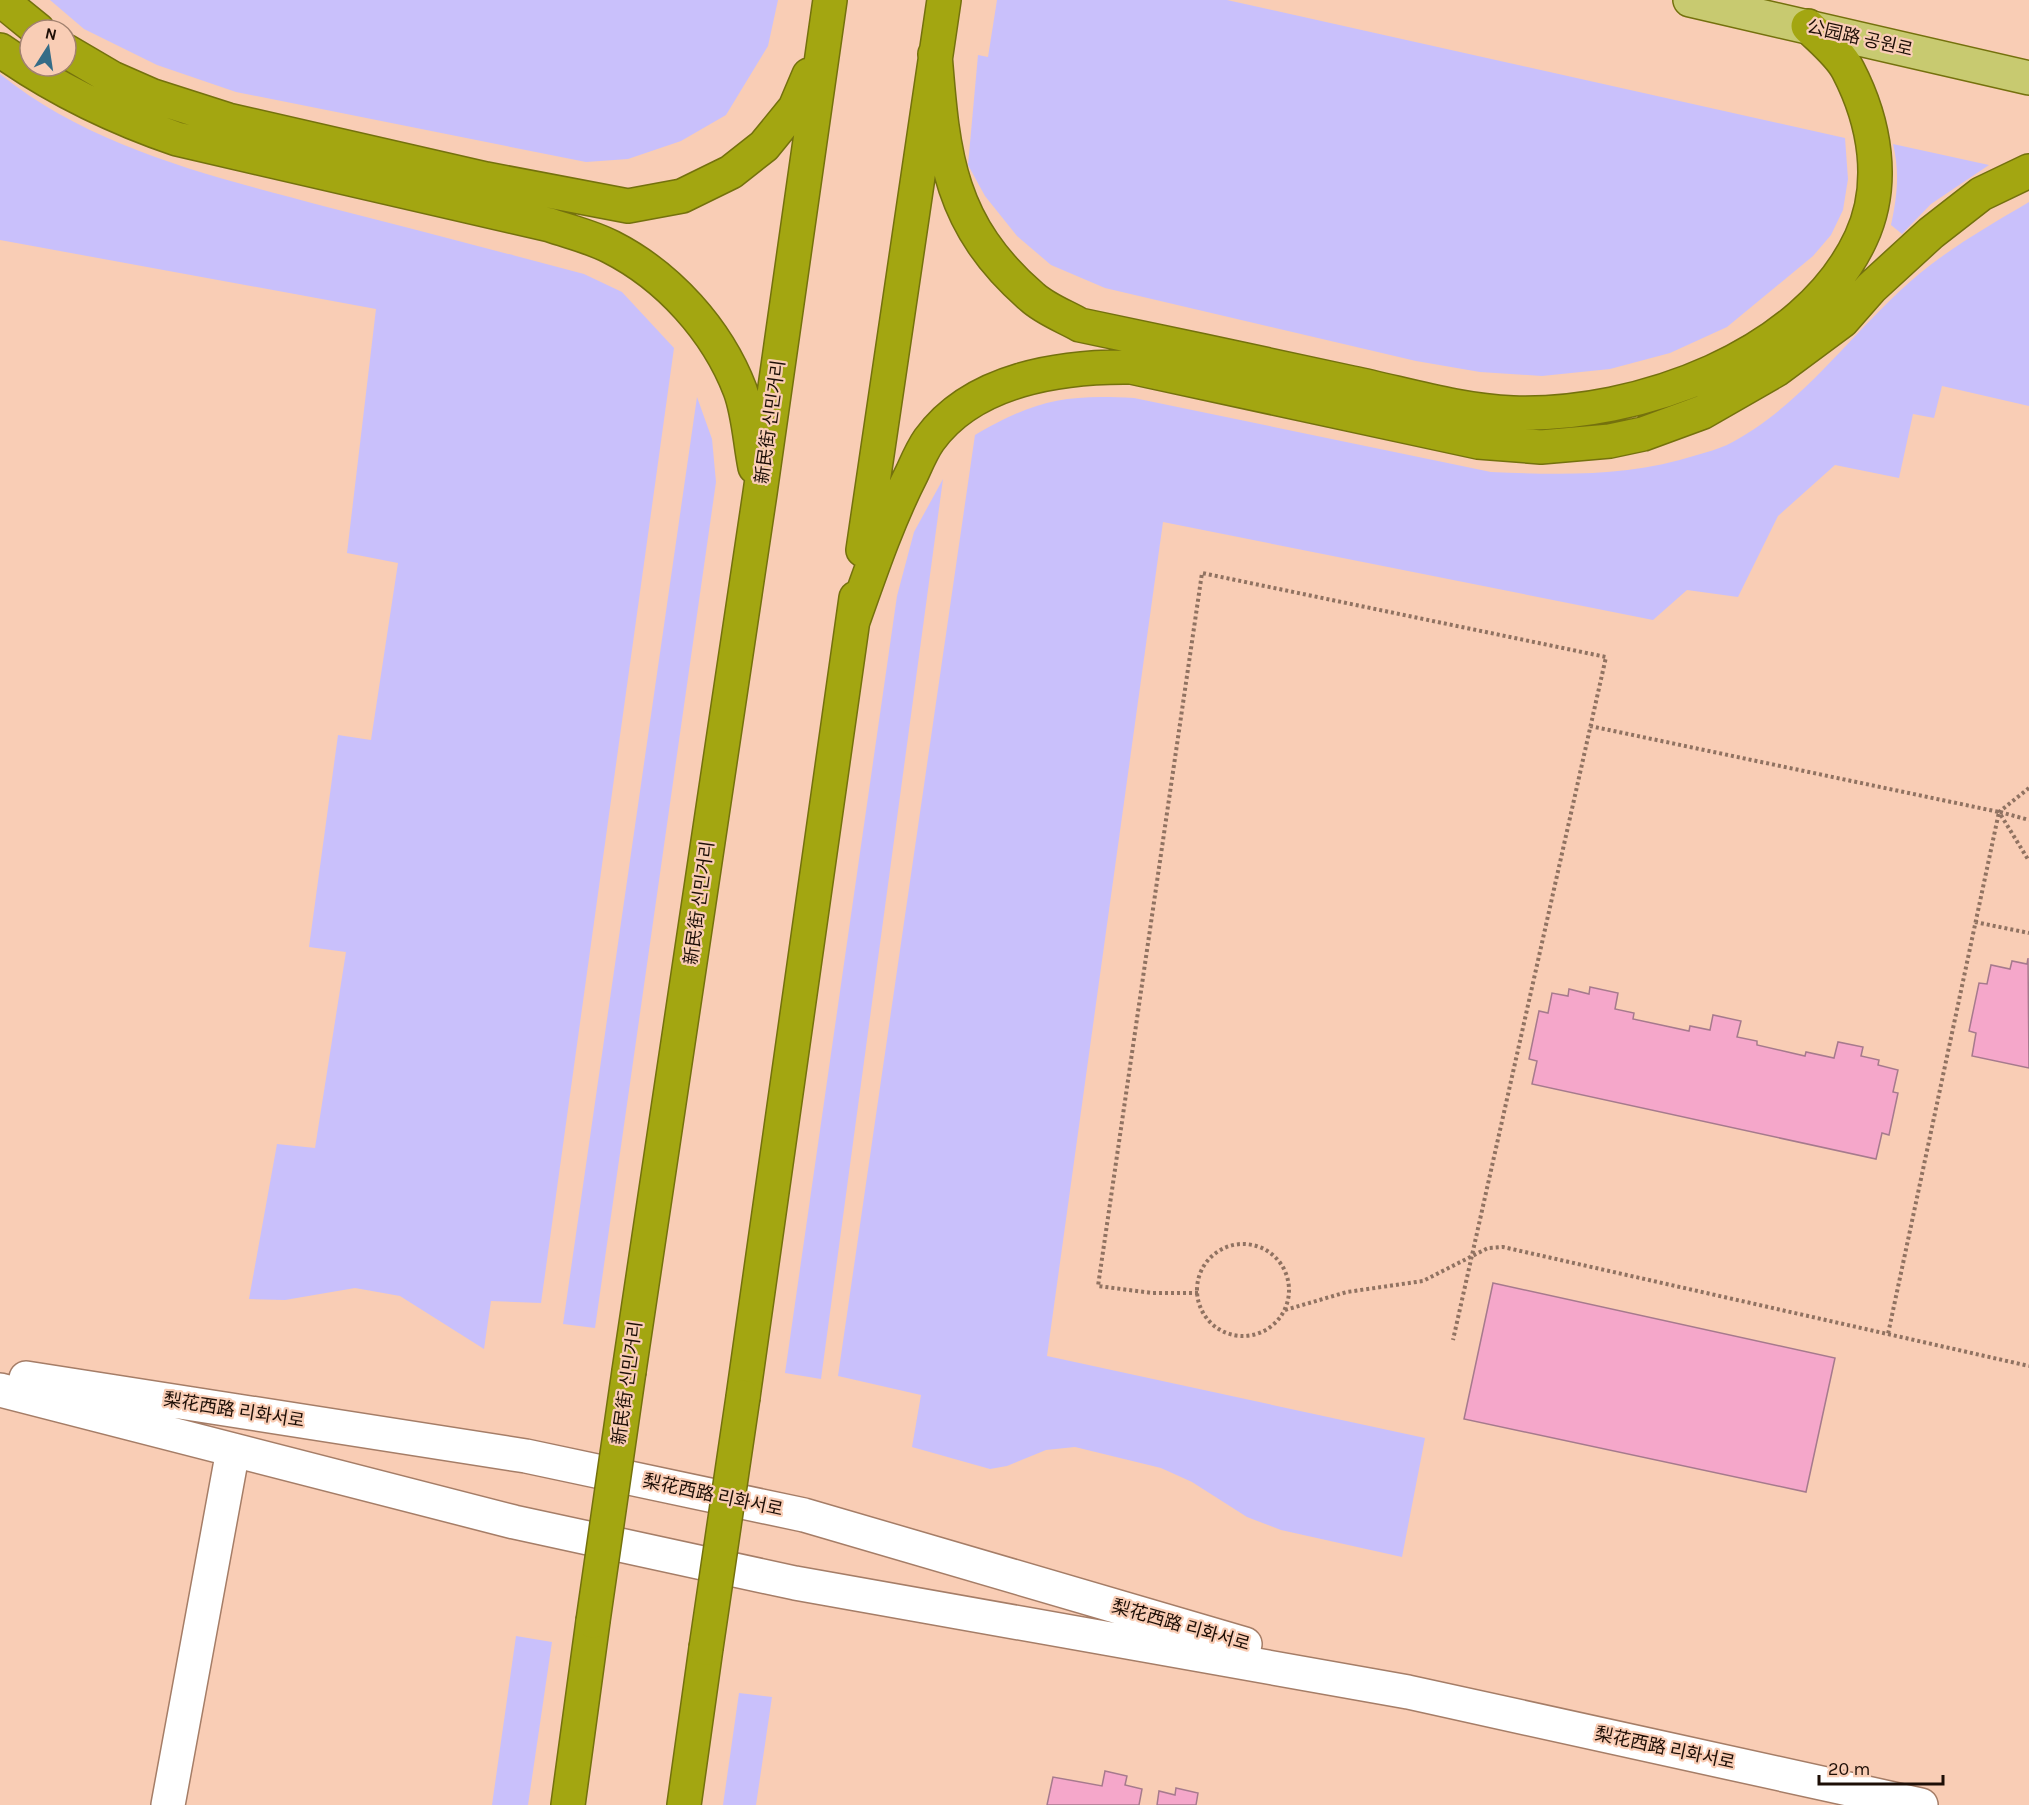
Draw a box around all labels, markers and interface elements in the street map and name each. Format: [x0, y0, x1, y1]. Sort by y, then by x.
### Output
street label: 公园路 공원로 [1805, 15, 1915, 61]
north arrow [18, 18, 78, 78]
text: N [43, 23, 59, 44]
street label: 新民街 신민거리 [750, 359, 790, 485]
street label: 新民街 신민거리 [679, 840, 719, 966]
street label: 新民街 신민거리 [607, 1320, 647, 1446]
street label: 梨花西路 리화서로 [162, 1388, 306, 1432]
street label: 梨花西路 리화서로 [641, 1469, 785, 1521]
street label: 梨花西路 리화서로 [1109, 1595, 1253, 1655]
street label: 梨花西路 리화서로 [1593, 1722, 1737, 1774]
scale bar [1819, 1748, 1944, 1786]
text: 20 m [1828, 1758, 1870, 1780]

